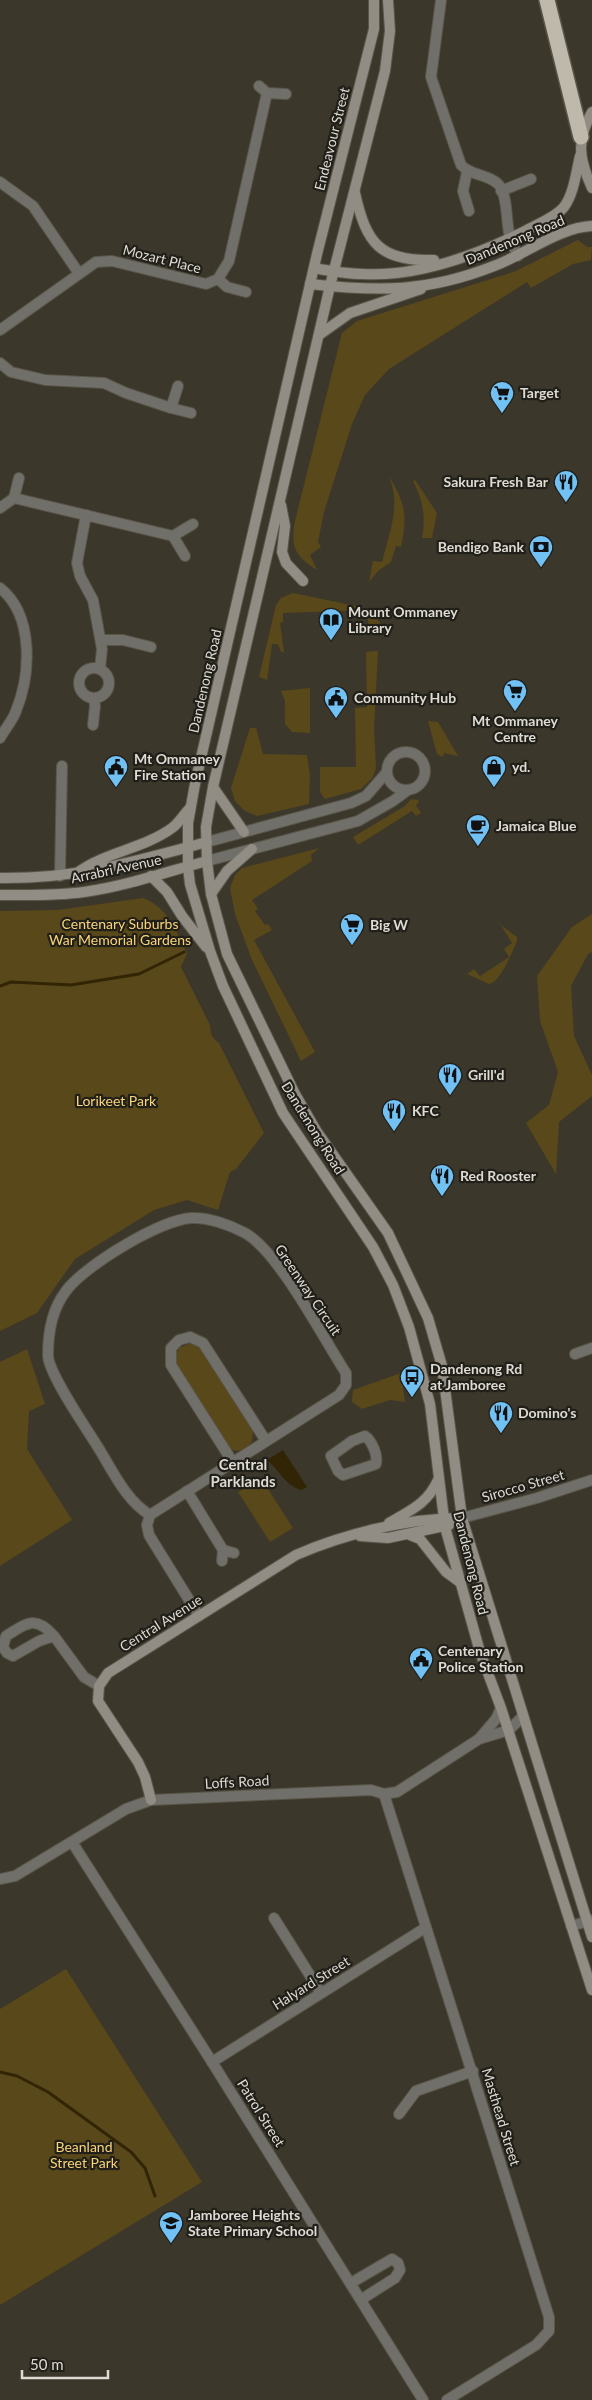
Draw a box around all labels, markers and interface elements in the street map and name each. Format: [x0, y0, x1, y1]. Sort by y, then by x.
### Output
street label: Endeavour Street [310, 86, 353, 192]
street label: Dandenong Road [463, 211, 567, 268]
street label: Mozart Place [121, 241, 203, 276]
supermarket icon: Target [489, 380, 515, 414]
place label: Target [520, 384, 560, 401]
restaurant icon: Sakura Fresh Bar [553, 469, 579, 503]
place label: Sakura Fresh Bar [444, 473, 549, 490]
bank icon: Bendigo Bank [528, 534, 554, 568]
place label: Bendigo Bank [438, 538, 525, 555]
place label: Mount Ommaney Library [348, 603, 458, 636]
library icon: Mount Ommaney Library [318, 607, 344, 641]
street label: Dandenong Road [184, 627, 225, 734]
supermarket icon: Mt Ommaney Centre [502, 678, 528, 712]
public building icon: Community Hub [323, 685, 349, 719]
place label: Community Hub [354, 689, 456, 706]
place label: Mt Ommaney Centre [472, 712, 559, 745]
place label: Mt Ommaney Fire Station [134, 750, 221, 783]
public building icon: Mt Ommaney Fire Station [103, 754, 129, 788]
shop icon: yd. [481, 754, 507, 788]
place label: yd. [512, 758, 530, 775]
cafe icon: Jamaica Blue [465, 813, 491, 847]
place label: Jamaica Blue [496, 817, 577, 834]
street label: Arrabri Avenue [69, 851, 163, 886]
supermarket icon: Big W [339, 912, 365, 946]
park label: Centenary Suburbs War Memorial Gardens [49, 915, 191, 948]
place label: Big W [370, 916, 408, 933]
restaurant icon: Grill'd [437, 1062, 463, 1096]
place label: Grill'd [468, 1066, 504, 1083]
street label: Dandenong Road [278, 1078, 349, 1177]
park label: Lorikeet Park [76, 1092, 157, 1109]
restaurant icon: KFC [381, 1098, 407, 1132]
place label: KFC [412, 1102, 439, 1119]
restaurant icon: Red Rooster [429, 1163, 455, 1197]
place label: Red Rooster [460, 1167, 537, 1184]
street label: Greenway Circuit [272, 1241, 345, 1338]
place label: Dandenong Rd at Jamboree [430, 1360, 522, 1393]
bus stop icon: Dandenong Rd at Jamboree [399, 1364, 425, 1398]
restaurant icon: Domino's [488, 1400, 514, 1434]
place label: Domino's [518, 1404, 576, 1421]
district label: Central Parklands [210, 1455, 276, 1490]
street label: Sirocco Street [480, 1466, 566, 1505]
street label: Dandenong Road [450, 1509, 493, 1616]
street label: Central Avenue [116, 1590, 205, 1655]
place label: Centenary Police Station [438, 1642, 524, 1675]
public building icon: Centenary Police Station [408, 1646, 434, 1680]
street label: Loffs Road [204, 1771, 270, 1792]
street label: Halyard Street [269, 1952, 353, 2013]
street label: Masthead Street [479, 2066, 524, 2168]
street label: Patrol Street [234, 2076, 289, 2150]
park label: Beanland Street Park [50, 2138, 119, 2171]
place label: Jamboree Heights State Primary School [188, 2206, 317, 2239]
school or university icon: Jamboree Heights State Primary School [158, 2210, 184, 2244]
scale bar [22, 2348, 109, 2380]
text: 50 m [30, 2355, 64, 2373]

